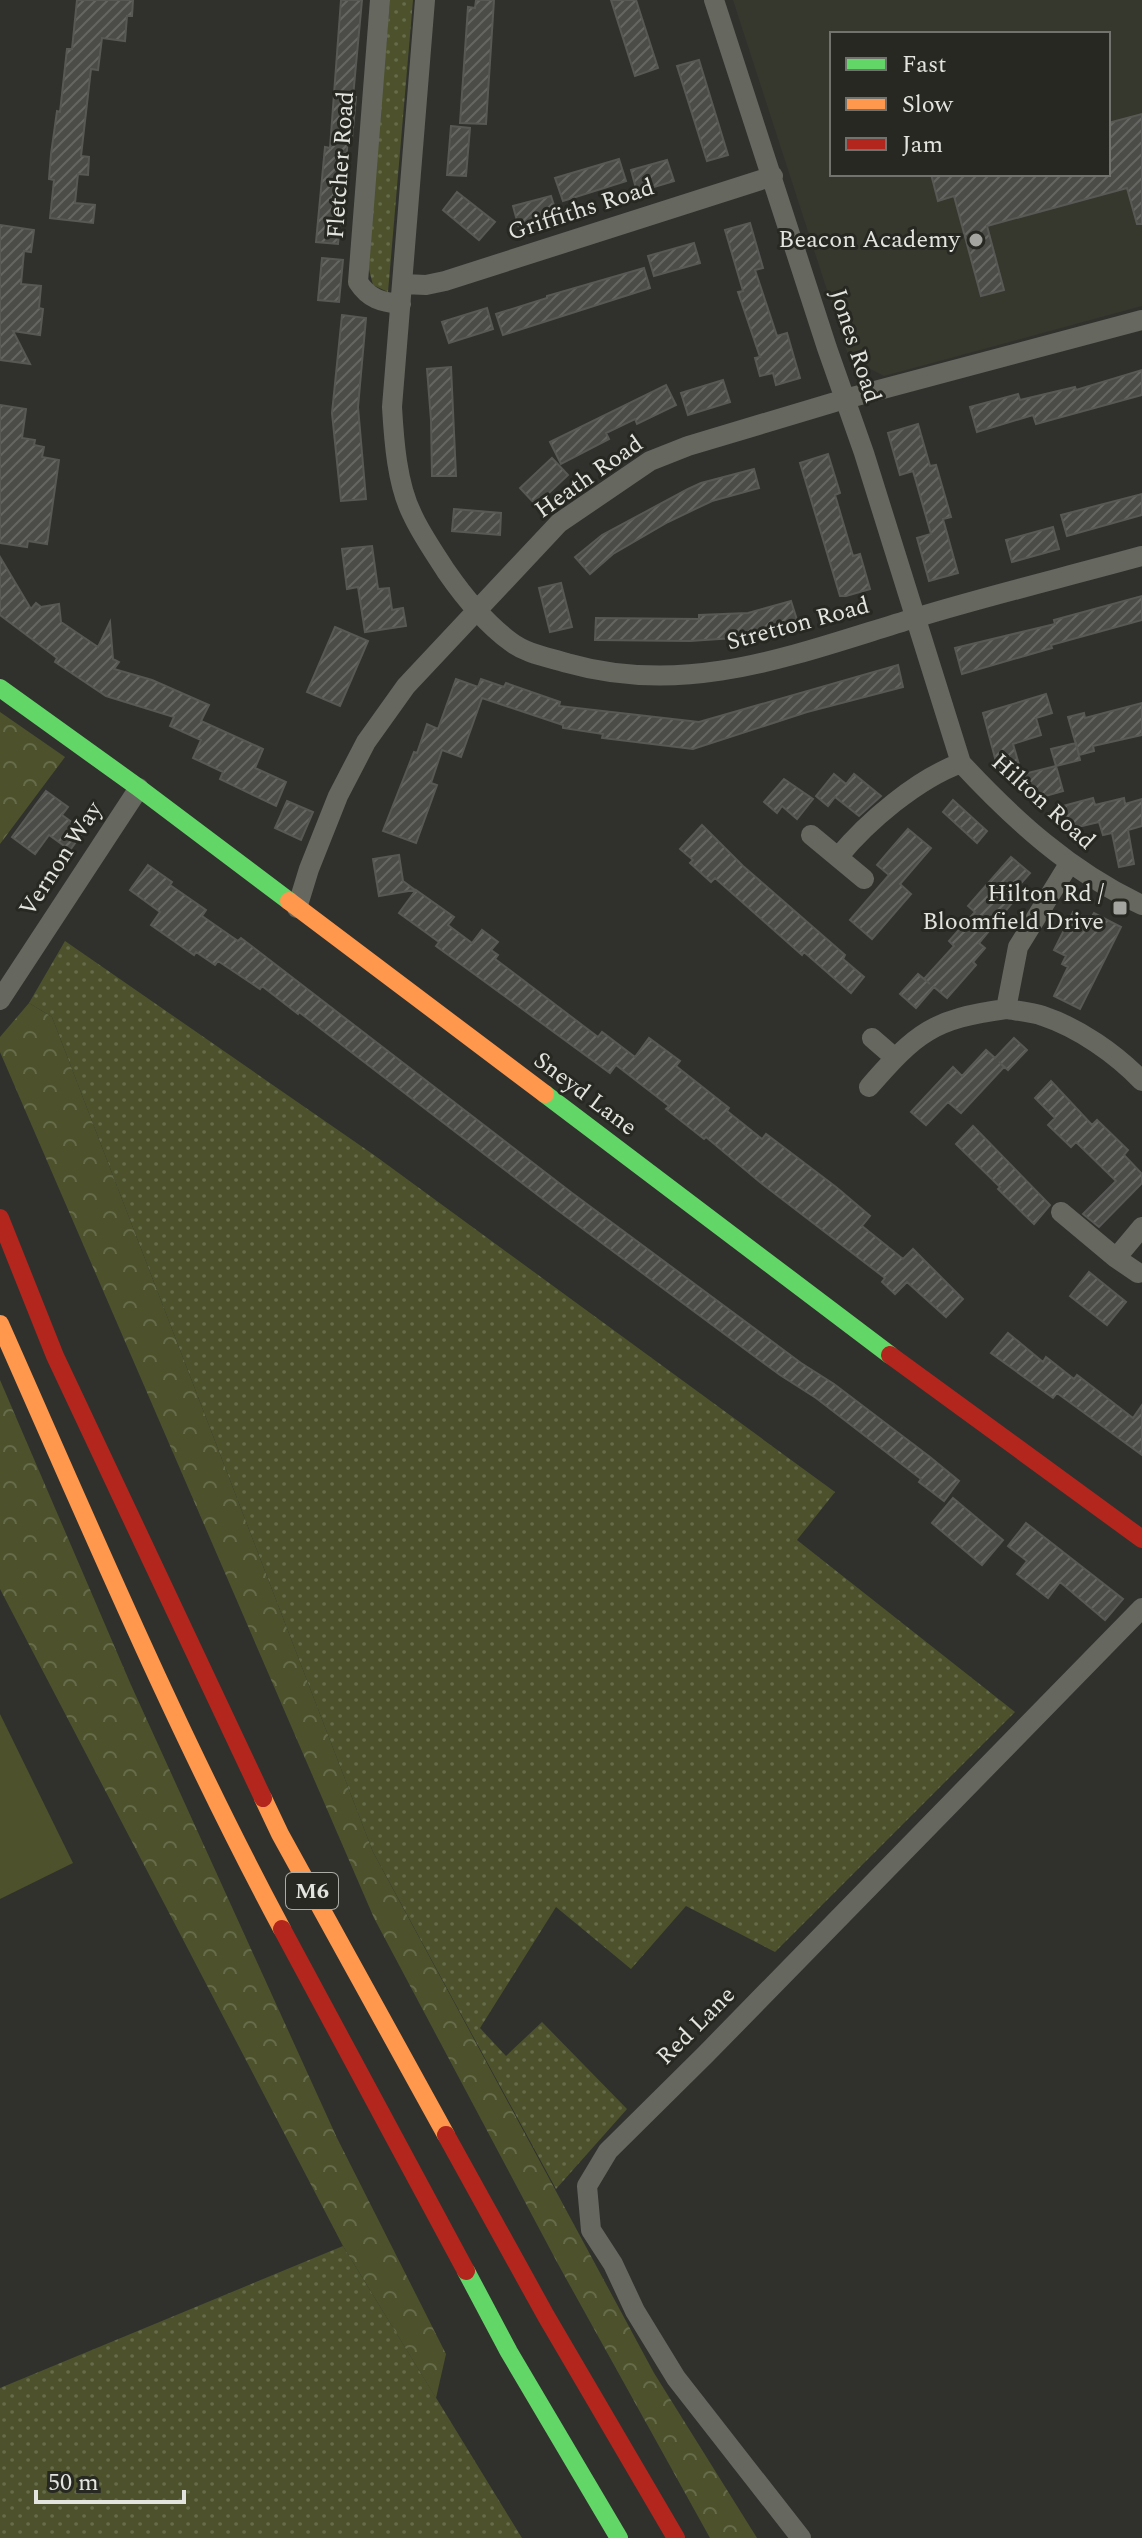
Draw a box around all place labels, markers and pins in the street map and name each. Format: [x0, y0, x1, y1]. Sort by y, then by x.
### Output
place label: Beacon Academy [778, 222, 961, 258]
marker: Beacon Academy [967, 231, 985, 249]
place label: Hilton Rd / Bloomfield Drive [922, 876, 1104, 940]
marker: Hilton Rd / Bloomfield Drive [1111, 899, 1129, 917]

